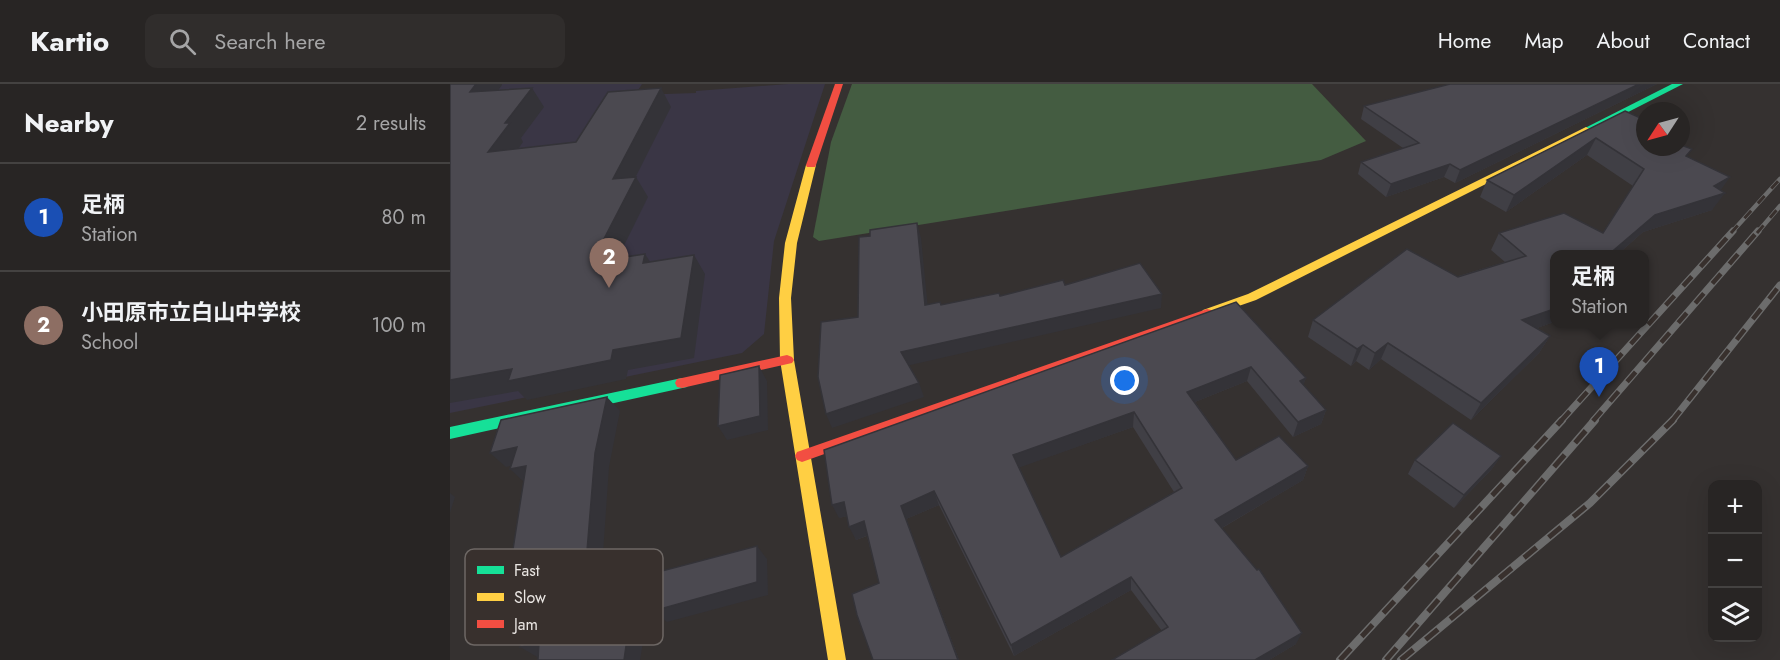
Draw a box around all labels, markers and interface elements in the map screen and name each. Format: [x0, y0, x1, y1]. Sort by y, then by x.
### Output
search box [145, 14, 565, 68]
text: Kartio [30, 21, 109, 62]
icon: search [166, 25, 199, 58]
text: Search here [214, 25, 326, 57]
text: Home [1438, 26, 1491, 56]
text: Map [1524, 26, 1564, 56]
text: About [1597, 26, 1650, 56]
text: Contact [1683, 26, 1750, 56]
north arrow [1636, 102, 1690, 156]
text: Nearby [24, 104, 113, 142]
text: 2 results [356, 109, 426, 138]
text: 足柄 [81, 188, 125, 220]
text: 1 [38, 203, 49, 232]
text: 80 m [381, 203, 426, 232]
text: Station [81, 220, 138, 249]
pin: 2 [590, 238, 628, 288]
popup [1550, 250, 1649, 328]
text: 足柄 [1571, 260, 1615, 292]
text: Station [1571, 292, 1628, 321]
text: 小田原市立白山中学校 [81, 296, 301, 328]
text: 2 [37, 311, 50, 340]
text: 100 m [371, 311, 426, 340]
text: School [81, 328, 138, 357]
pin: 1 [1580, 348, 1618, 397]
your location [1110, 366, 1139, 395]
map controls [1708, 480, 1762, 642]
button: + [1708, 480, 1762, 534]
button: − [1708, 534, 1762, 588]
legend [465, 549, 663, 645]
text: Fast [514, 559, 540, 582]
text: Slow [514, 586, 546, 609]
button: layers [1708, 588, 1762, 642]
text: Jam [512, 613, 538, 636]

